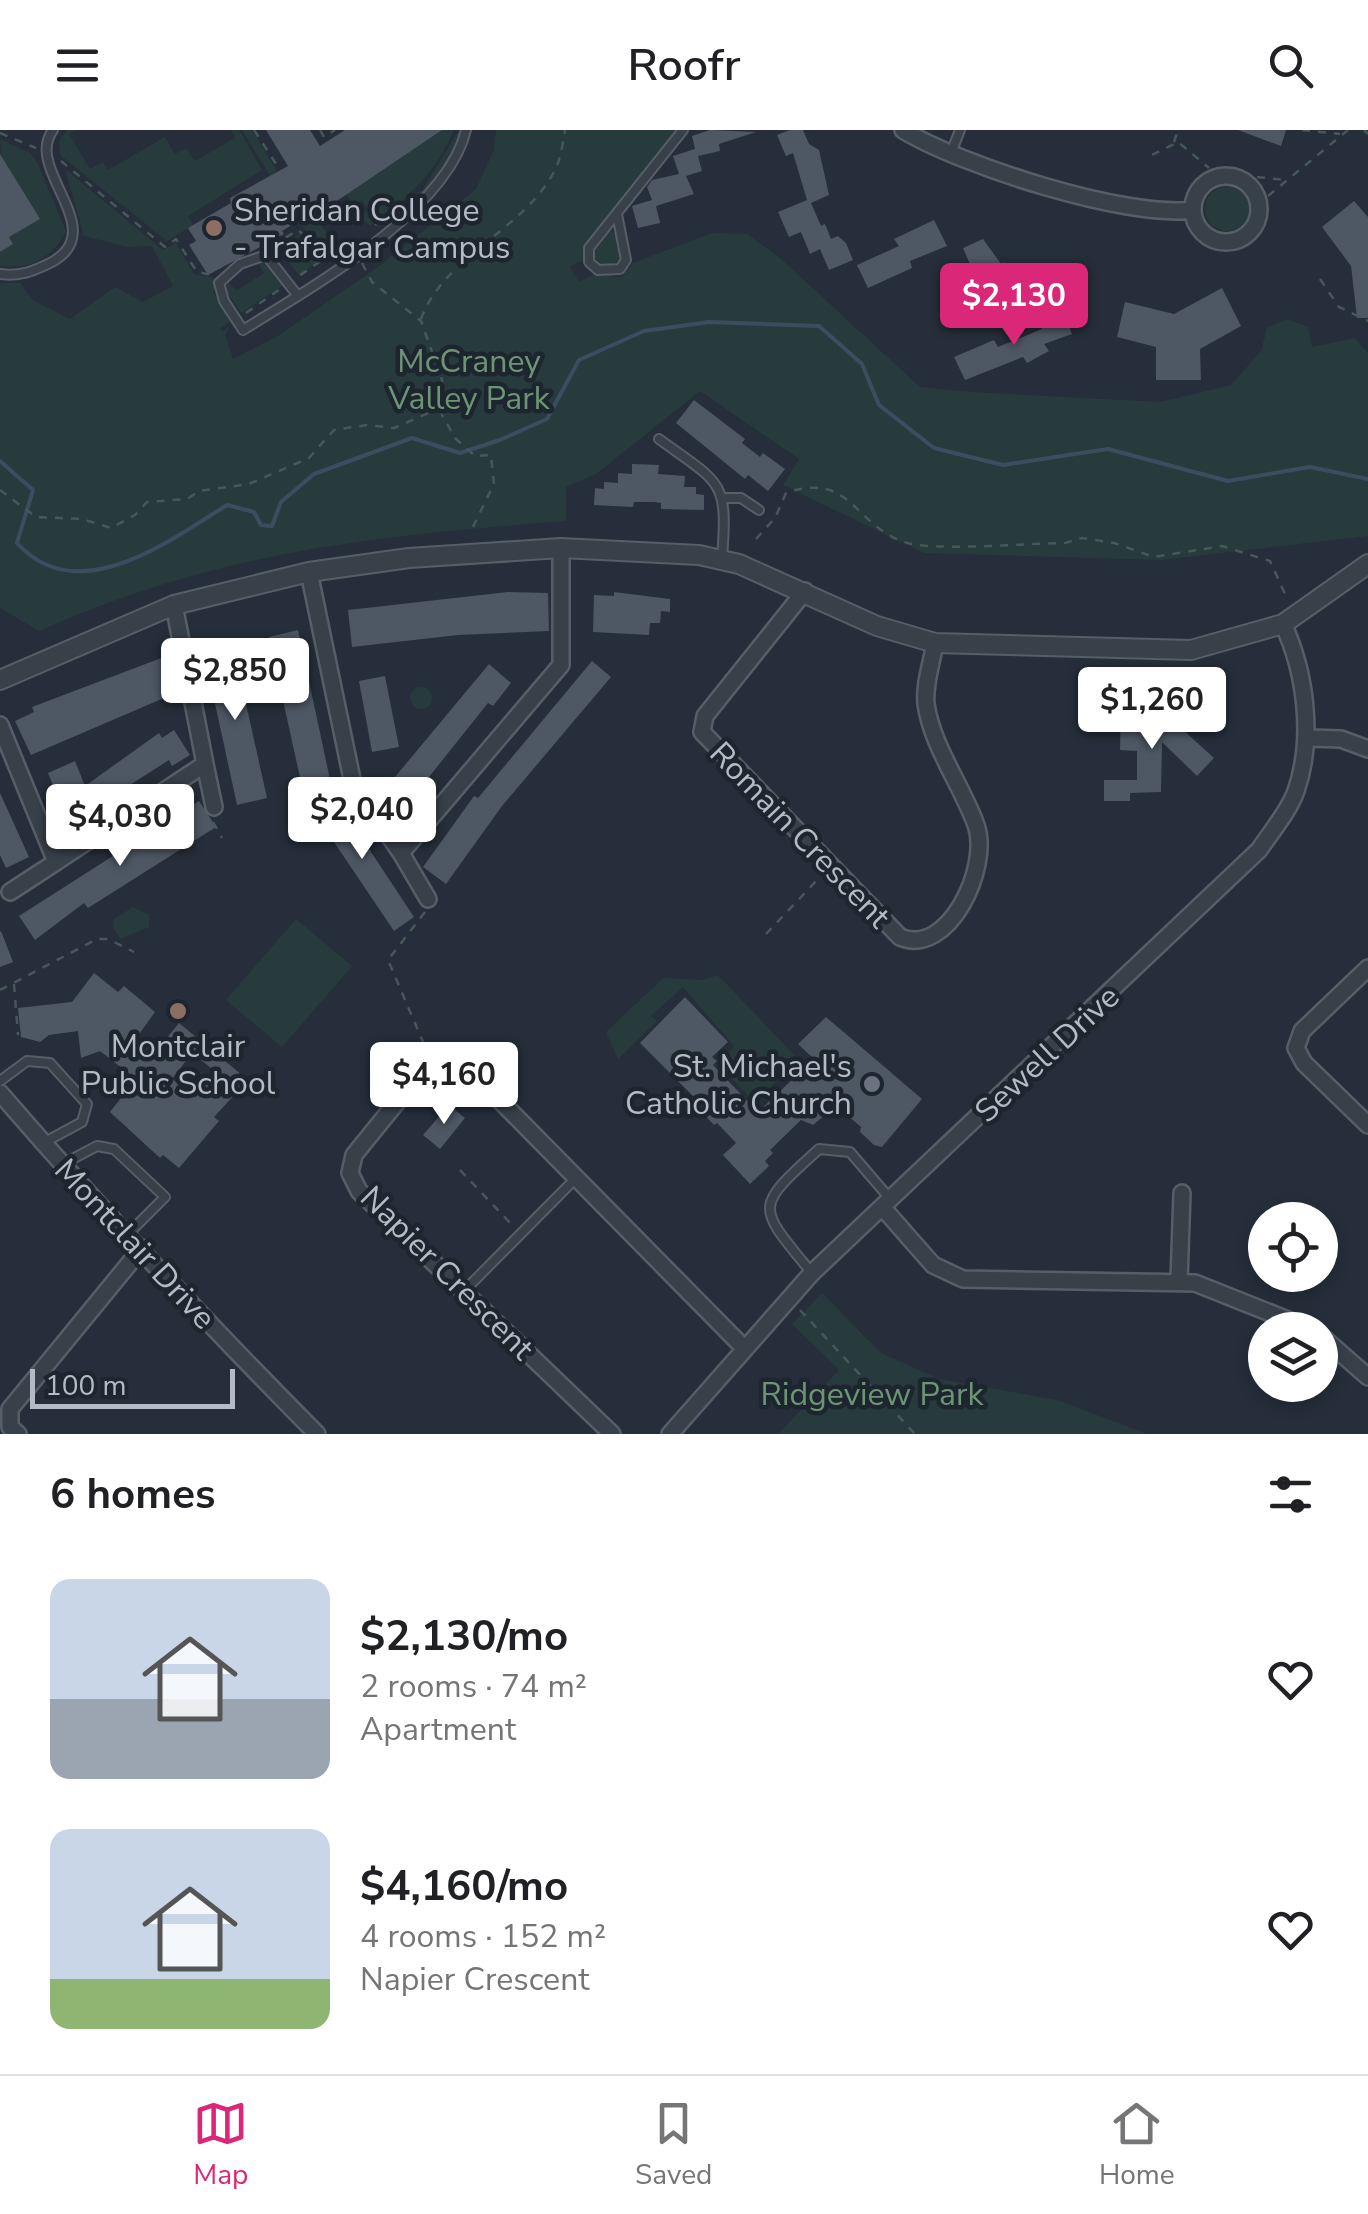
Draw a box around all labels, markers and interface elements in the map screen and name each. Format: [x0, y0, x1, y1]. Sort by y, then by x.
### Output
text: Roofr [628, 35, 740, 96]
icon: menu [50, 38, 105, 93]
icon: search [1263, 38, 1318, 93]
place label: Sheridan College - Trafalgar Campus [234, 189, 510, 269]
marker: Sheridan College - Trafalgar Campus [203, 217, 225, 239]
pin: $2,130 [933, 263, 1095, 348]
text: $2,130 [962, 274, 1066, 317]
park label: McCraney Valley Park [387, 340, 551, 420]
pin: $2,850 [154, 638, 316, 723]
text: $2,850 [183, 649, 287, 692]
pin: $1,260 [1071, 667, 1233, 752]
text: $1,260 [1100, 678, 1204, 721]
street label: Romain Crescent [700, 733, 900, 938]
pin: $2,040 [281, 777, 443, 862]
pin: $4,030 [39, 784, 201, 869]
text: $2,040 [310, 788, 414, 831]
text: $4,030 [68, 795, 172, 838]
street label: Sewell Drive [965, 976, 1129, 1132]
marker: Montclair Public School [167, 1000, 189, 1022]
place label: Montclair Public School [81, 1025, 276, 1105]
pin: $4,160 [363, 1042, 525, 1127]
place label: St. Michael's Catholic Church [625, 1045, 852, 1125]
text: $4,160 [392, 1053, 496, 1096]
marker: St. Michael's Catholic Church [861, 1073, 883, 1095]
street label: Montclair Drive [45, 1149, 225, 1339]
street label: Napier Crescent [351, 1177, 544, 1370]
map controls [1248, 1202, 1338, 1402]
button: locate [1248, 1202, 1338, 1292]
button: layers [1248, 1312, 1338, 1402]
scale bar [30, 1364, 235, 1408]
text: 100 m [45, 1367, 127, 1405]
park label: Ridgeview Park [761, 1373, 984, 1416]
text: 6 homes [50, 1466, 215, 1523]
icon: filters [1263, 1467, 1318, 1522]
text: $2,130/mo [360, 1608, 568, 1665]
icon: home [130, 1619, 250, 1739]
icon: heart [1263, 1652, 1318, 1707]
text: 2 rooms · 74 m² [360, 1665, 587, 1708]
text: Apartment [360, 1708, 516, 1751]
text: $4,160/mo [360, 1858, 568, 1915]
icon: home [130, 1869, 250, 1989]
icon: heart [1263, 1902, 1318, 1957]
text: 4 rooms · 152 m² [360, 1915, 606, 1958]
text: Napier Crescent [360, 1958, 590, 2001]
tab: Map [193, 2096, 248, 2194]
tab: Saved [635, 2096, 712, 2194]
tab: Home [1099, 2096, 1175, 2194]

